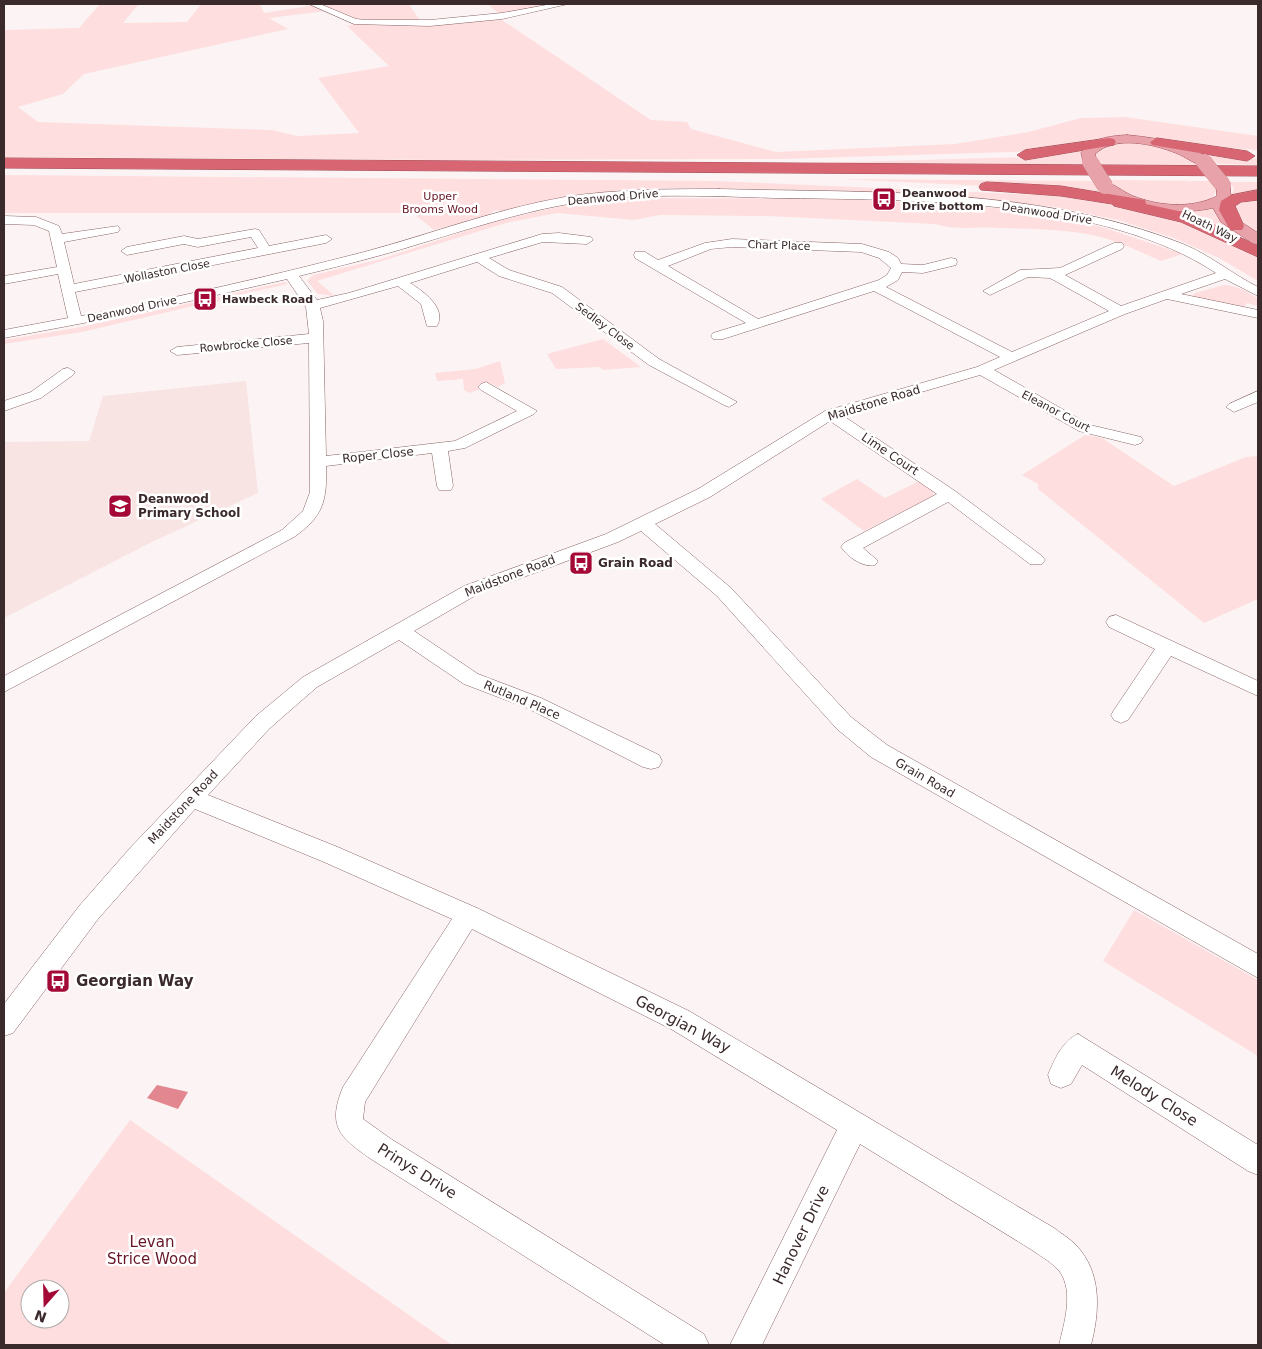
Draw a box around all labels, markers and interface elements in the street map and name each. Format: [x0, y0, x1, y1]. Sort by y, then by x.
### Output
bus stop icon: Deanwood Drive bottom [871, 186, 897, 212]
street label: Deanwood Drive [567, 187, 659, 208]
place label: Deanwood Drive bottom [902, 187, 984, 213]
park label: Upper Brooms Wood [402, 190, 478, 216]
street label: Deanwood Drive [1001, 200, 1093, 227]
street label: Hoath Way [1180, 207, 1240, 246]
street label: Chart Place [747, 238, 811, 253]
street label: Wollaston Close [123, 257, 211, 286]
bus stop icon: Hawbeck Road [192, 286, 218, 312]
place label: Hawbeck Road [222, 293, 313, 306]
street label: Deanwood Drive [86, 294, 178, 325]
street label: Sedley Close [573, 300, 637, 353]
street label: Rowbrocke Close [199, 334, 293, 355]
street label: Maidstone Road [826, 382, 922, 424]
street label: Eleanor Court [1019, 388, 1093, 435]
street label: Lime Court [859, 430, 921, 478]
street label: Roper Close [342, 444, 414, 466]
place label: Deanwood Primary School [138, 492, 240, 520]
school or university icon: Deanwood Primary School [107, 493, 133, 519]
bus stop icon: Grain Road [568, 550, 594, 576]
street label: Maidstone Road [463, 552, 557, 600]
place label: Grain Road [598, 556, 673, 570]
street label: Rutland Place [482, 678, 562, 722]
street label: Grain Road [893, 755, 957, 801]
street label: Maidstone Road [145, 767, 221, 847]
bus stop icon: Georgian Way [45, 968, 71, 994]
place label: Georgian Way [76, 972, 194, 990]
street label: Georgian Way [632, 991, 734, 1057]
street label: Melody Close [1107, 1062, 1201, 1130]
street label: Prinys Drive [374, 1140, 460, 1202]
street label: Hanover Drive [769, 1182, 833, 1288]
park label: Levan Strice Wood [107, 1233, 197, 1268]
north arrow [20, 1279, 70, 1329]
text: N [32, 1307, 49, 1326]

